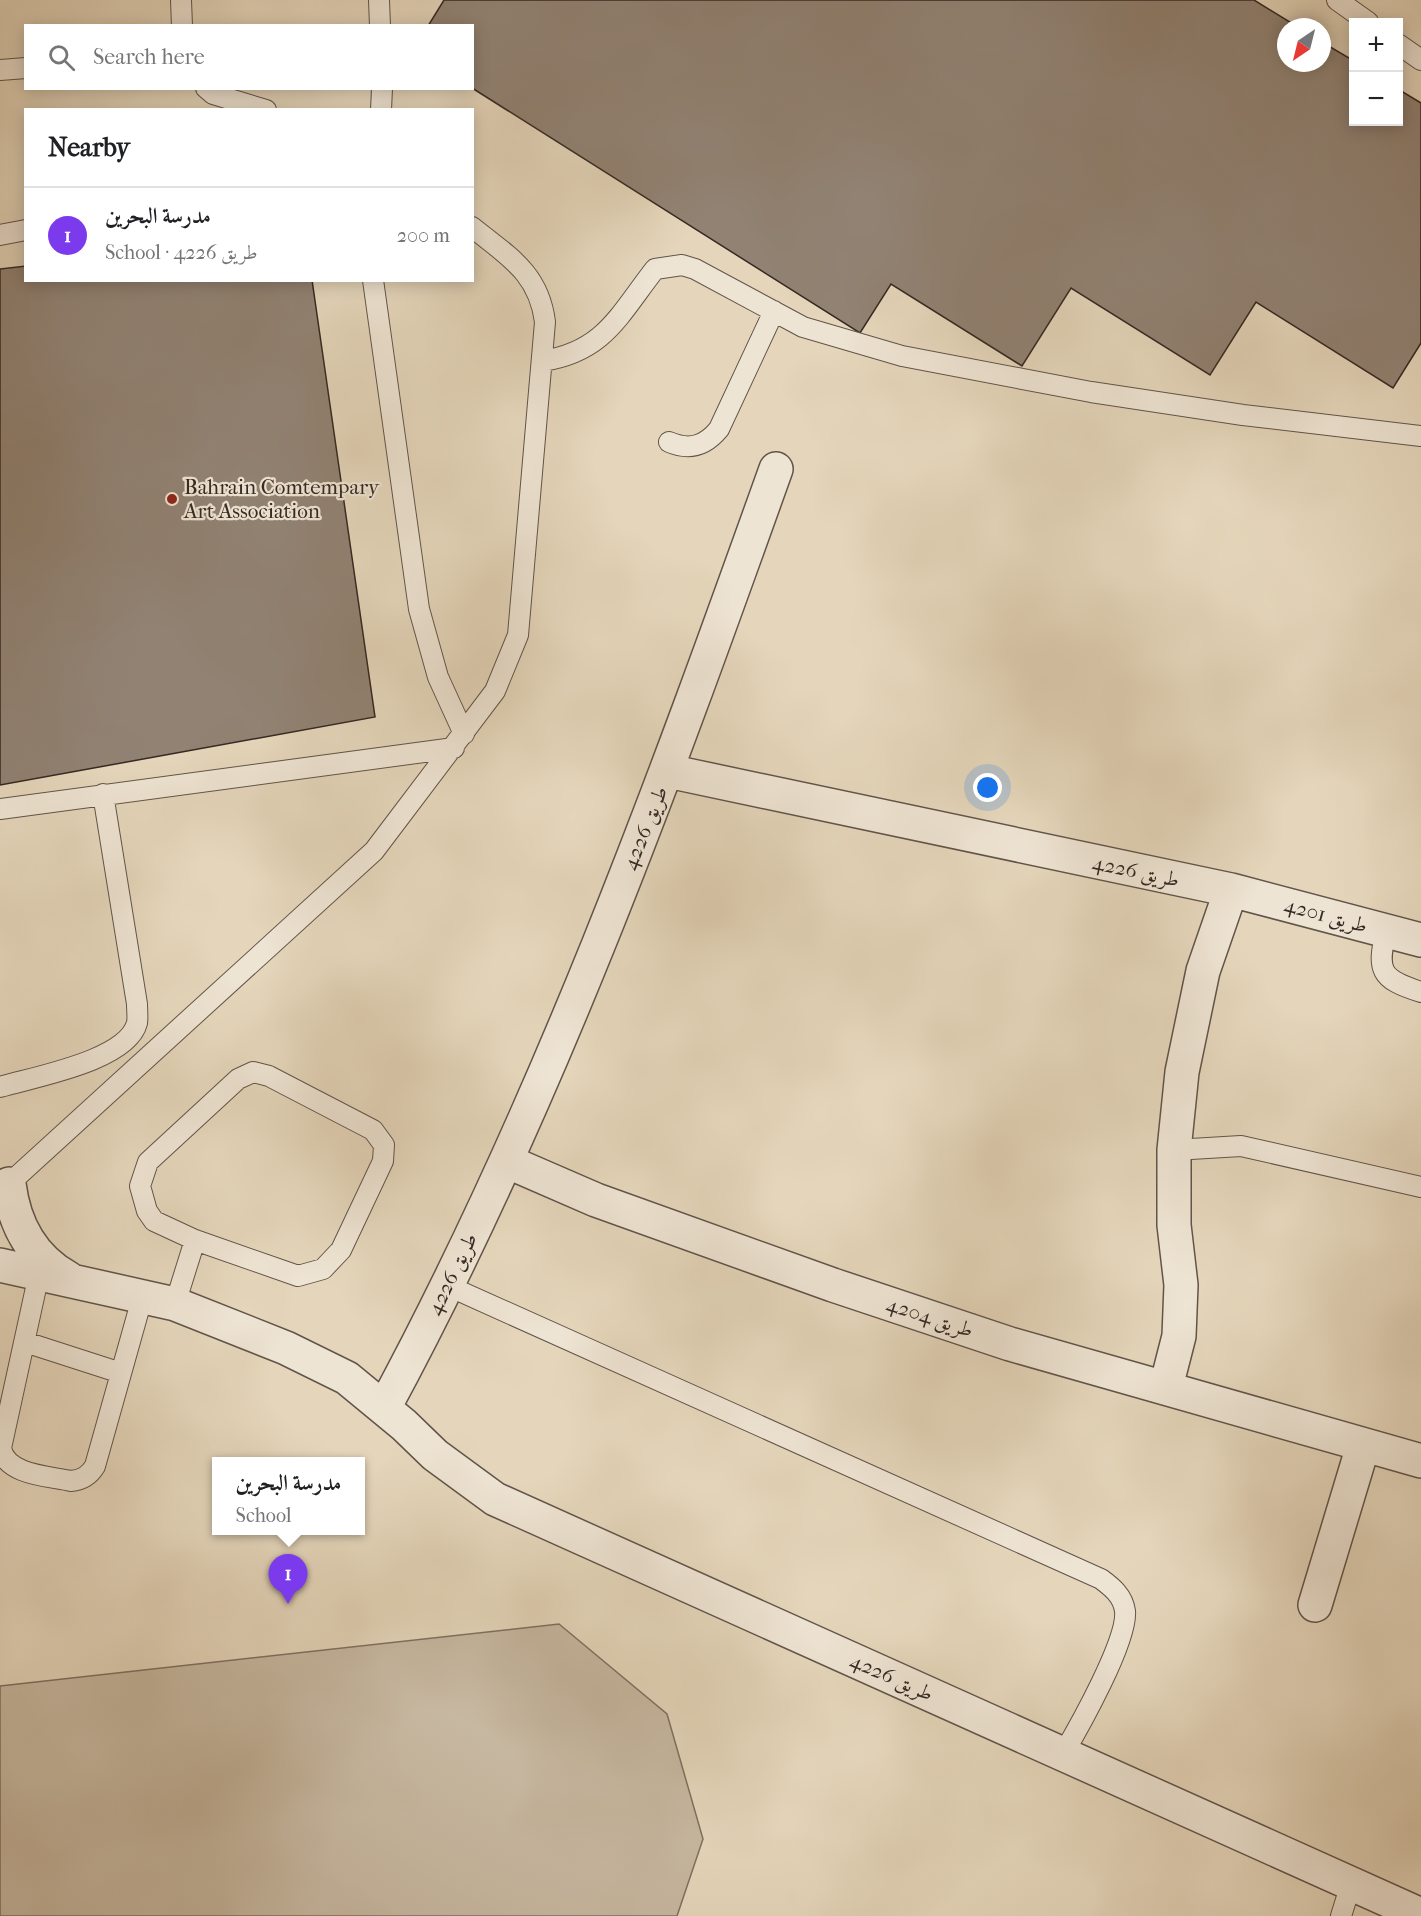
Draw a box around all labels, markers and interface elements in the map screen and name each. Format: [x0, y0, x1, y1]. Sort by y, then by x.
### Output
north arrow [1277, 18, 1331, 72]
map controls [1349, 18, 1403, 126]
button: + [1349, 18, 1403, 72]
search box [24, 24, 474, 90]
icon: search [45, 41, 78, 74]
text: Search here [93, 44, 205, 70]
button: − [1349, 72, 1403, 126]
text: Nearby [48, 132, 130, 163]
text: مدرسة البحرين [105, 203, 211, 229]
text: 1 [64, 224, 71, 247]
text: 200 m [397, 224, 450, 247]
text: School · طريق 4226 [105, 241, 258, 264]
place label: Bahrain Comtempary Art Association [183, 475, 380, 523]
marker: Bahrain Comtempary Art Association [165, 492, 179, 506]
your location [973, 773, 1002, 802]
street label: طريق 4226 [617, 783, 674, 874]
street label: طريق 4226 [1090, 850, 1182, 893]
street label: طريق 4201 [1282, 892, 1370, 939]
street label: طريق 4226 [422, 1229, 483, 1319]
street label: طريق 4204 [883, 1292, 976, 1343]
popup [212, 1457, 365, 1535]
text: مدرسة البحرين [236, 1470, 341, 1496]
text: School [236, 1504, 291, 1527]
pin: 1 [268, 1554, 308, 1604]
street label: طريق 4226 [846, 1648, 937, 1707]

